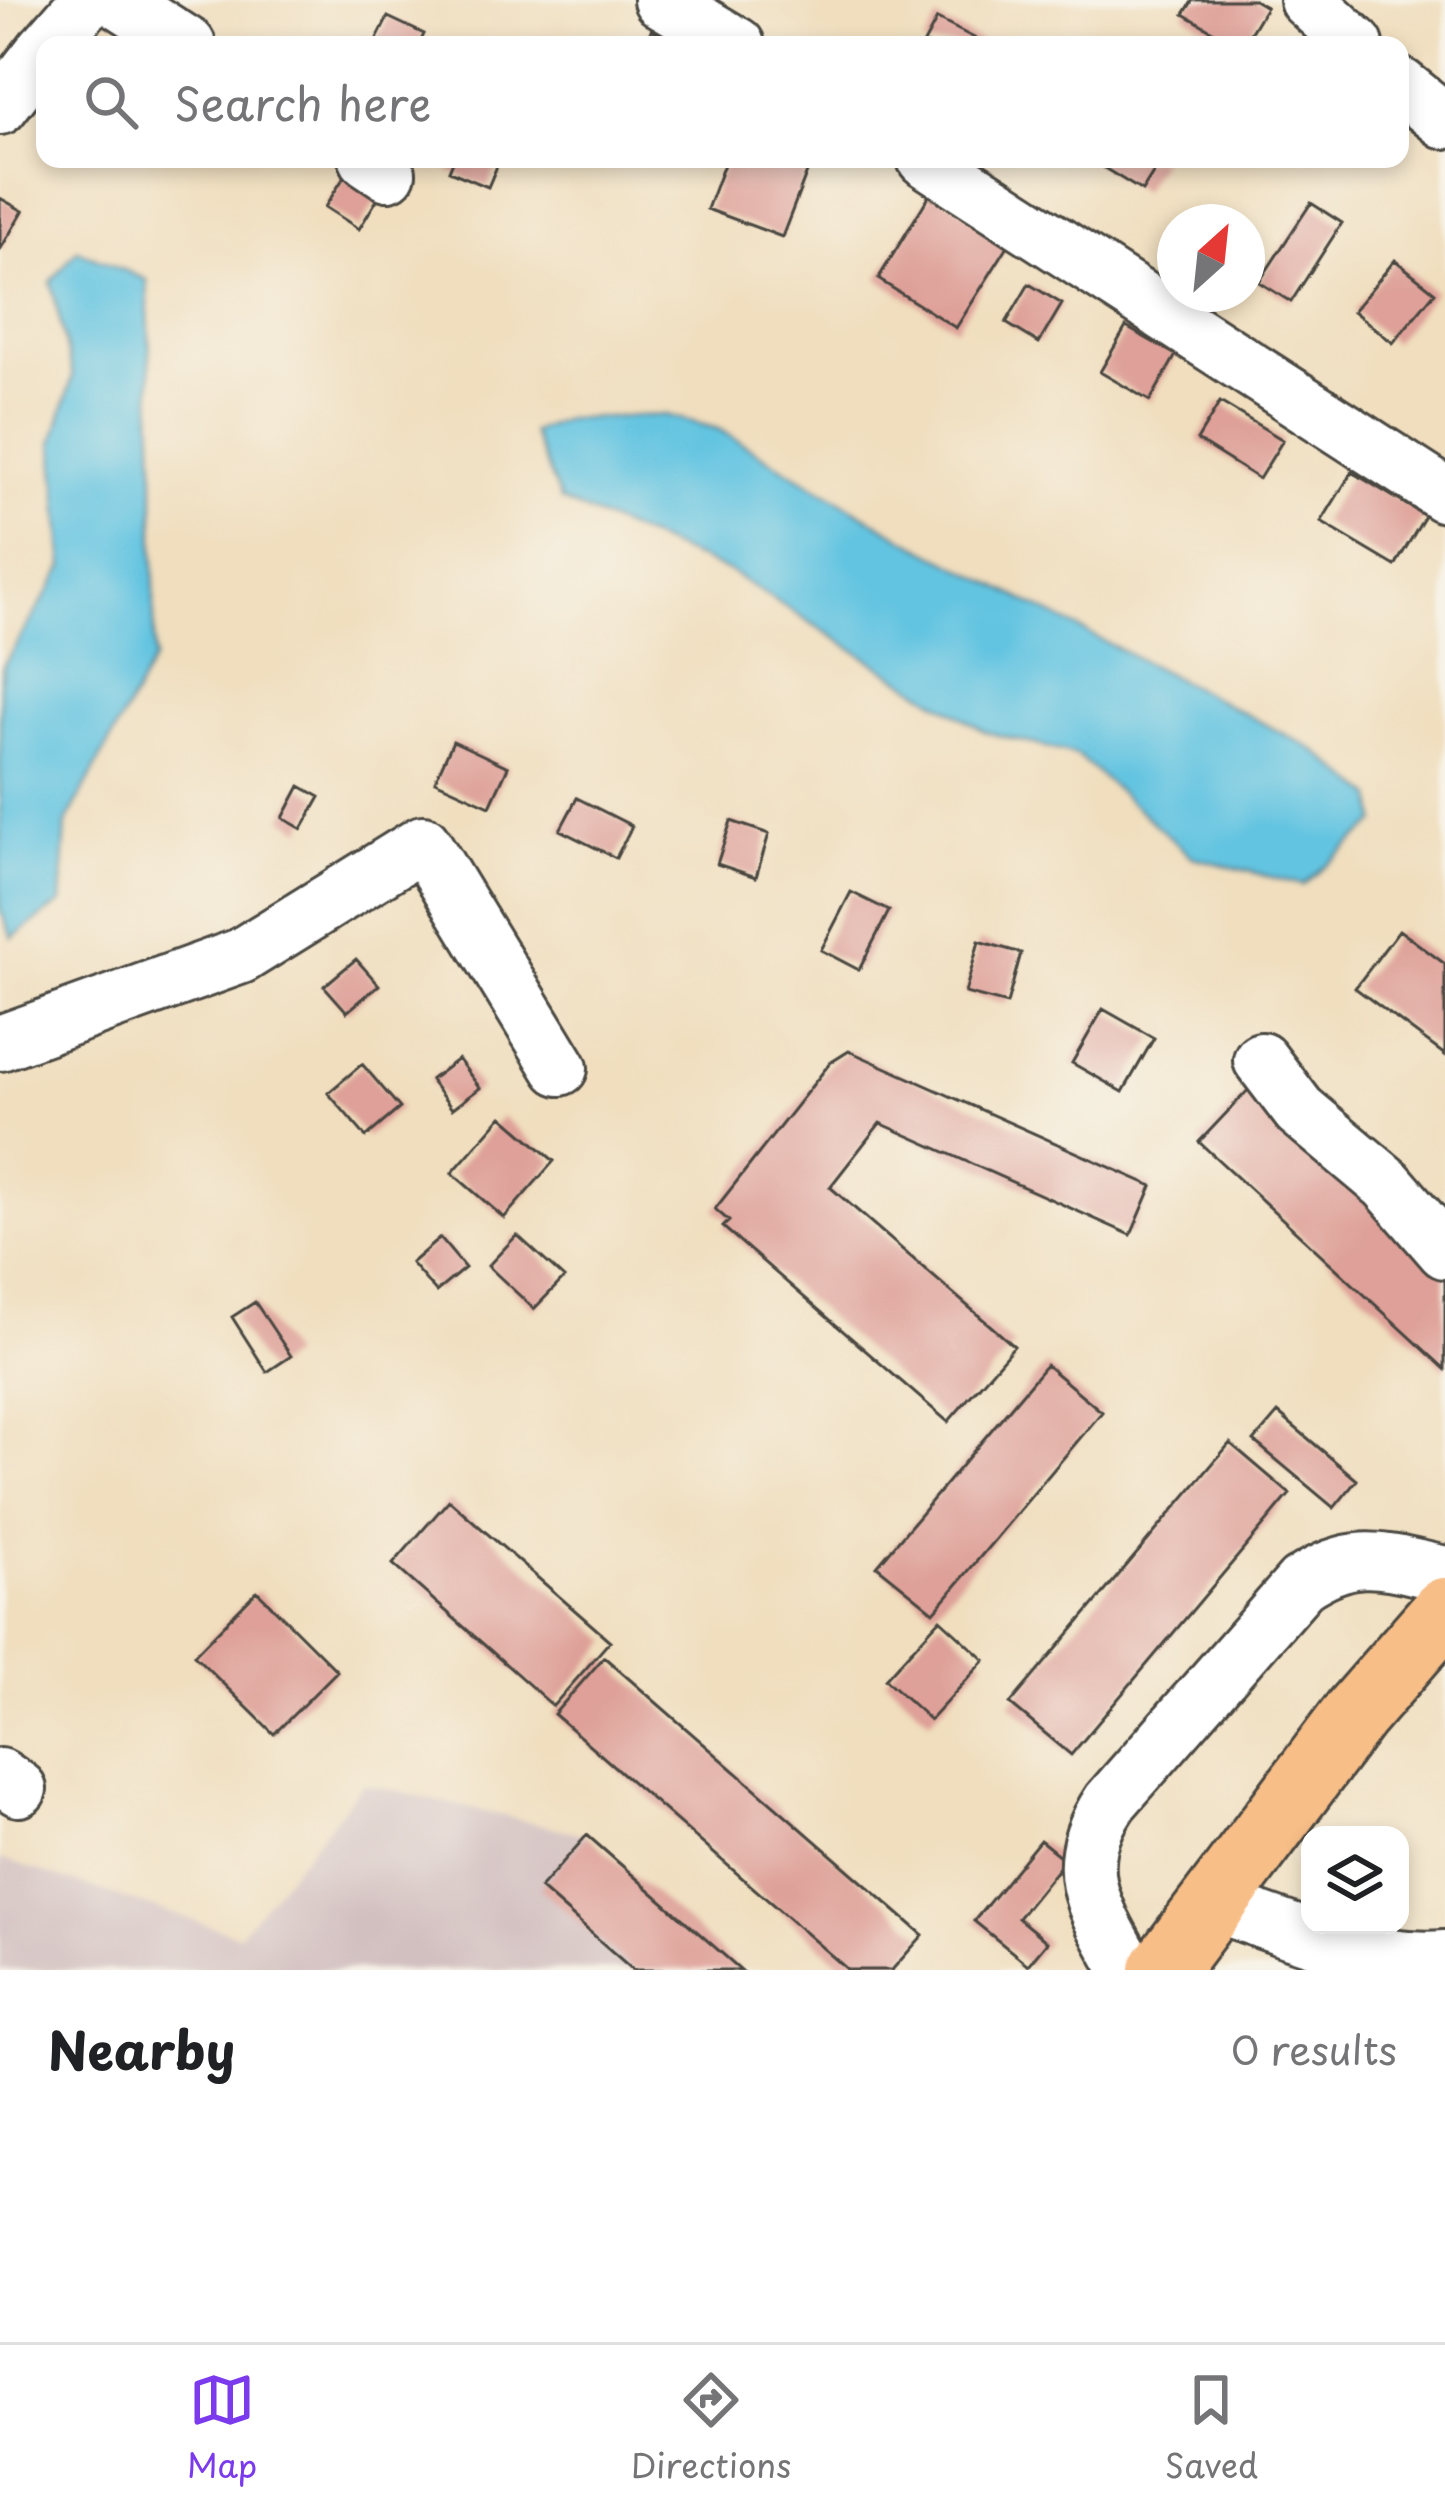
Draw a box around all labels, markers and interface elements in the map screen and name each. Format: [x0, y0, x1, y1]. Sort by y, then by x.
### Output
search box [36, 36, 1409, 168]
text: Search here [174, 68, 431, 136]
icon: search [78, 69, 144, 135]
north arrow [1157, 204, 1265, 312]
map controls [1301, 1826, 1409, 1934]
button: layers [1301, 1826, 1409, 1934]
text: Nearby [48, 2010, 235, 2087]
text: 0 results [1231, 2019, 1397, 2078]
tab: Map [187, 2367, 257, 2489]
tab: Directions [631, 2367, 791, 2489]
tab: Saved [1165, 2367, 1258, 2489]

